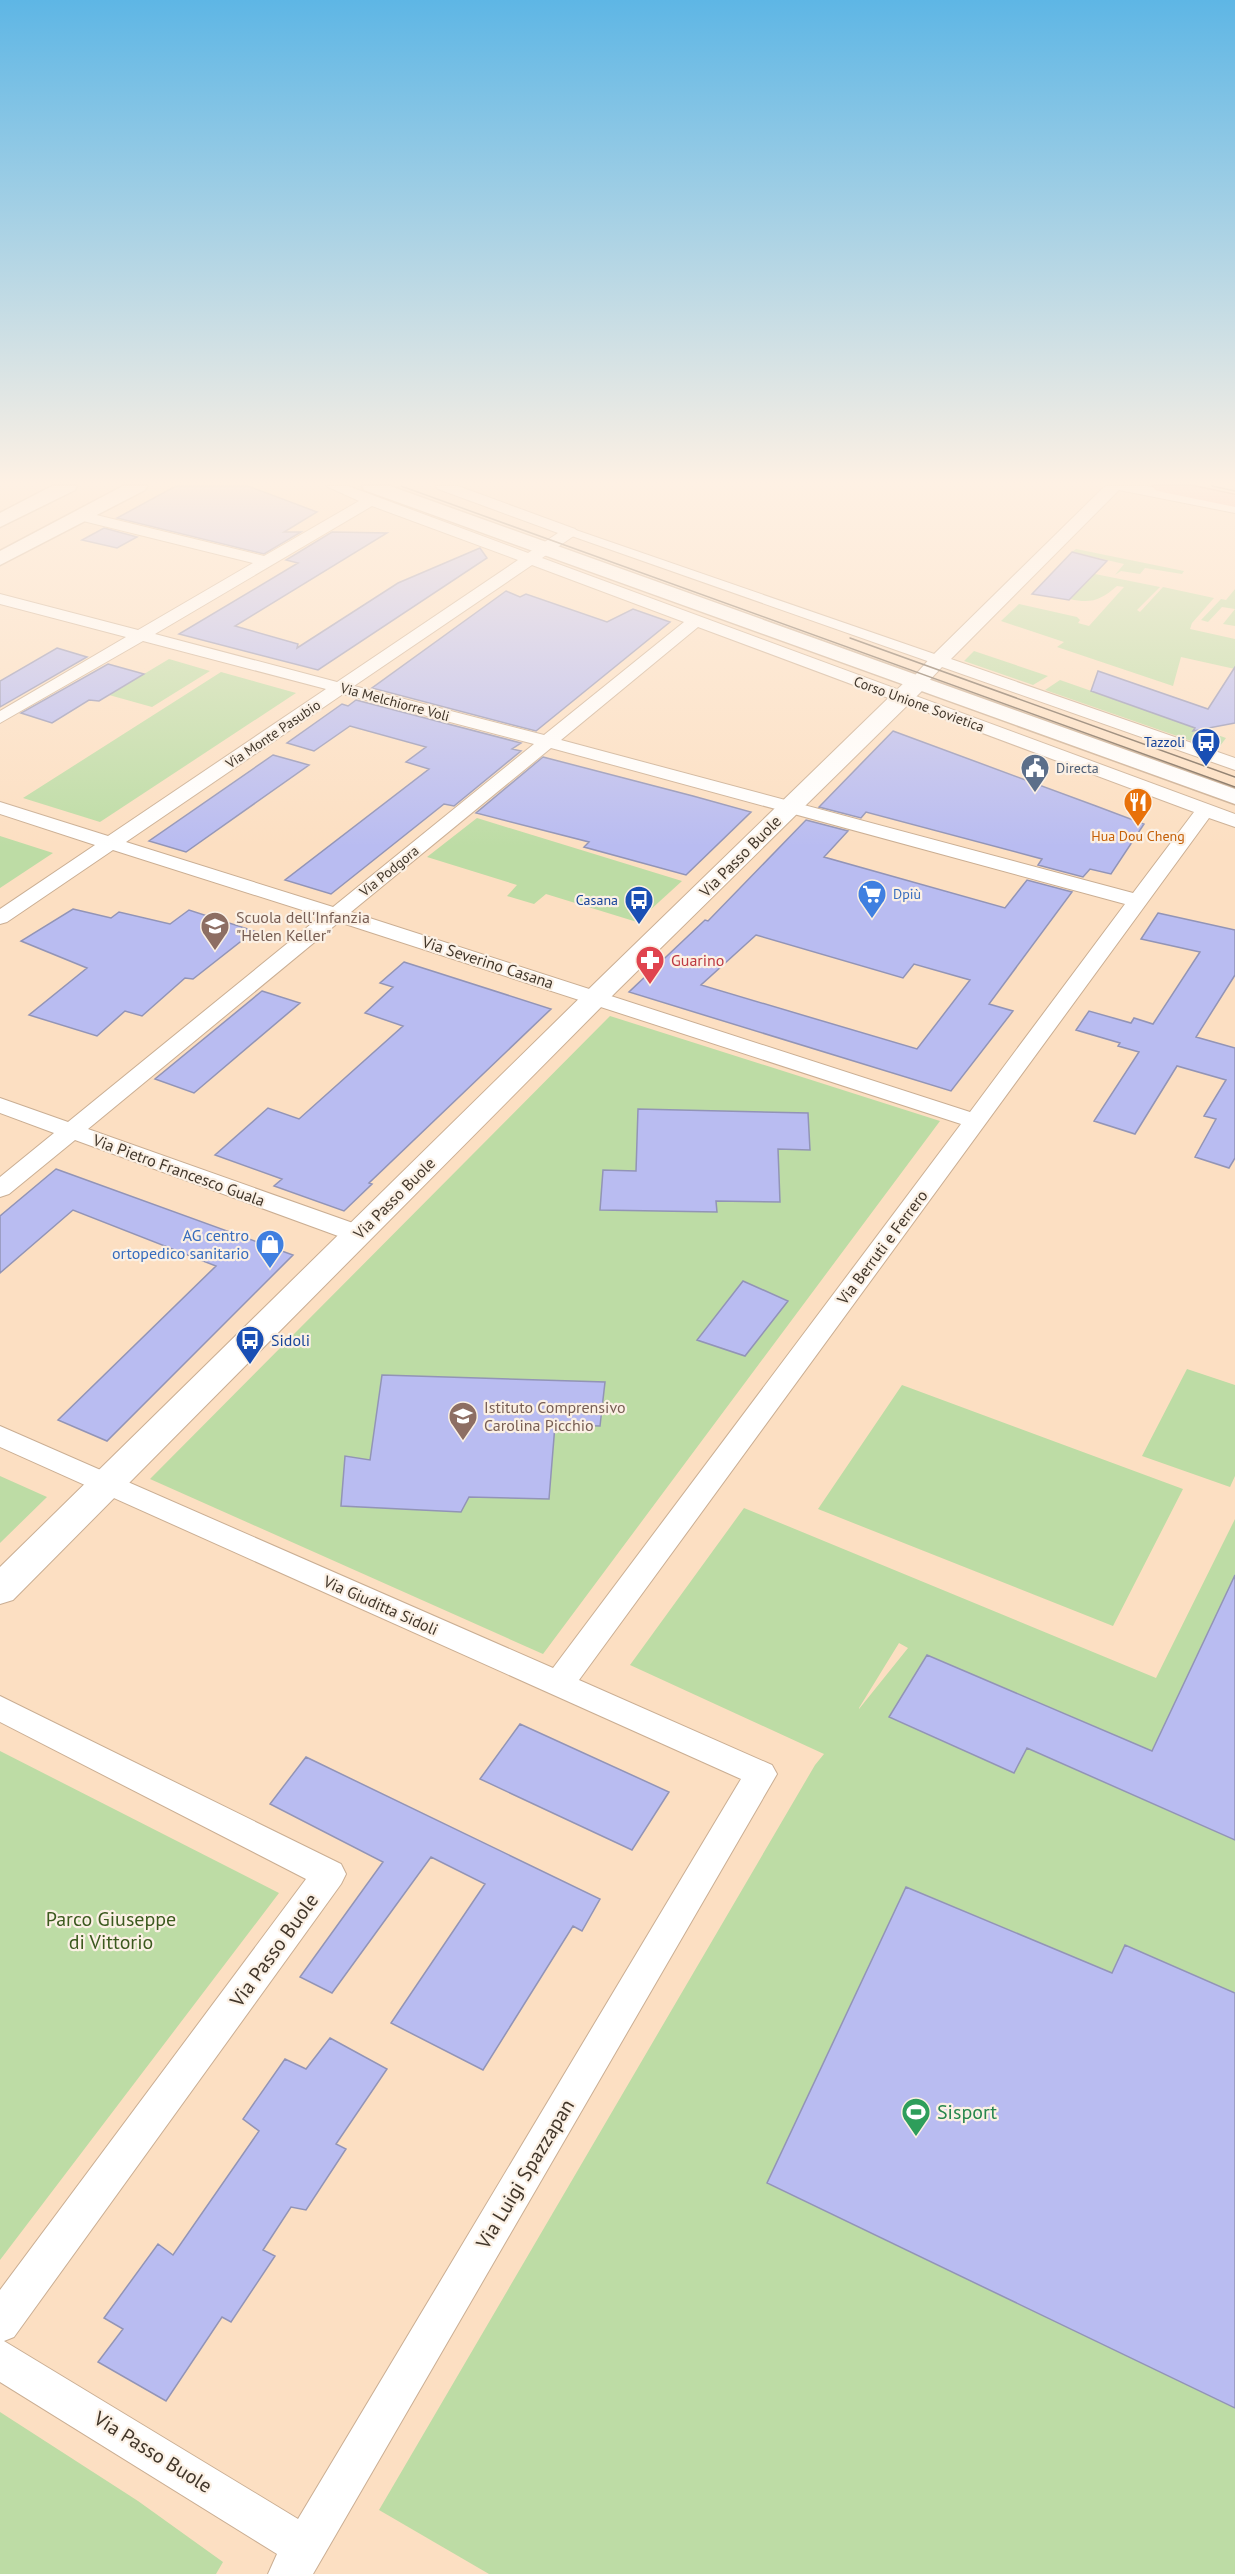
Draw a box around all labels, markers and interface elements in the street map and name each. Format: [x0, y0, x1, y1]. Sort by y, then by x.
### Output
street label: Corso Unione Sovietica [851, 672, 987, 736]
street label: Via Melchiorre Voli [337, 679, 452, 725]
street label: Via Monte Pasubio [221, 696, 324, 773]
bus stop icon: Tazzoli [1190, 726, 1222, 768]
place label: Tazzoli [1144, 733, 1185, 751]
public building icon: Directa [1019, 752, 1051, 794]
place label: Directa [1056, 759, 1099, 777]
restaurant icon: Hua Dou Cheng [1122, 786, 1154, 828]
street label: Via Passo Buole [694, 811, 785, 902]
place label: Hua Dou Cheng [1091, 827, 1185, 845]
street label: Via Podgora [355, 841, 422, 901]
supermarket icon: Dpiù [856, 878, 888, 920]
bus stop icon: Casana [623, 884, 655, 926]
place label: Dpiù [893, 885, 921, 903]
place label: Casana [576, 891, 618, 909]
place label: Scuola dell'Infanzia "Helen Keller" [236, 907, 370, 945]
school or university icon: Scuola dell'Infanzia "Helen Keller" [199, 910, 231, 952]
street label: Via Severino Casana [419, 931, 556, 993]
pharmacy icon: Guarino [634, 944, 666, 986]
place label: Guarino [671, 950, 724, 970]
street label: Via Pietro Francesco Guala [89, 1129, 268, 1210]
street label: Via Passo Buole [348, 1153, 439, 1244]
street label: Via Berruti e Ferrero [832, 1186, 932, 1309]
place label: AG centro ortopedico sanitario [112, 1225, 249, 1263]
shop icon: AG centro ortopedico sanitario [254, 1228, 286, 1270]
bus stop icon: Sidoli [234, 1324, 266, 1366]
place label: Sidoli [271, 1330, 310, 1350]
place label: Istituto Comprensivo Carolina Picchio [484, 1397, 626, 1435]
school or university icon: Istituto Comprensivo Carolina Picchio [447, 1400, 479, 1442]
street label: Via Giuditta Sidoli [320, 1570, 441, 1639]
street label: Via Passo Buole [223, 1888, 324, 2013]
park label: Parco Giuseppe di Vittorio [46, 1906, 176, 1955]
street label: Via Luigi Spazzapan [469, 2094, 580, 2255]
sports icon: Sisport [900, 2096, 932, 2138]
place label: Sisport [937, 2099, 997, 2125]
street label: Via Passo Buole [88, 2405, 217, 2499]

